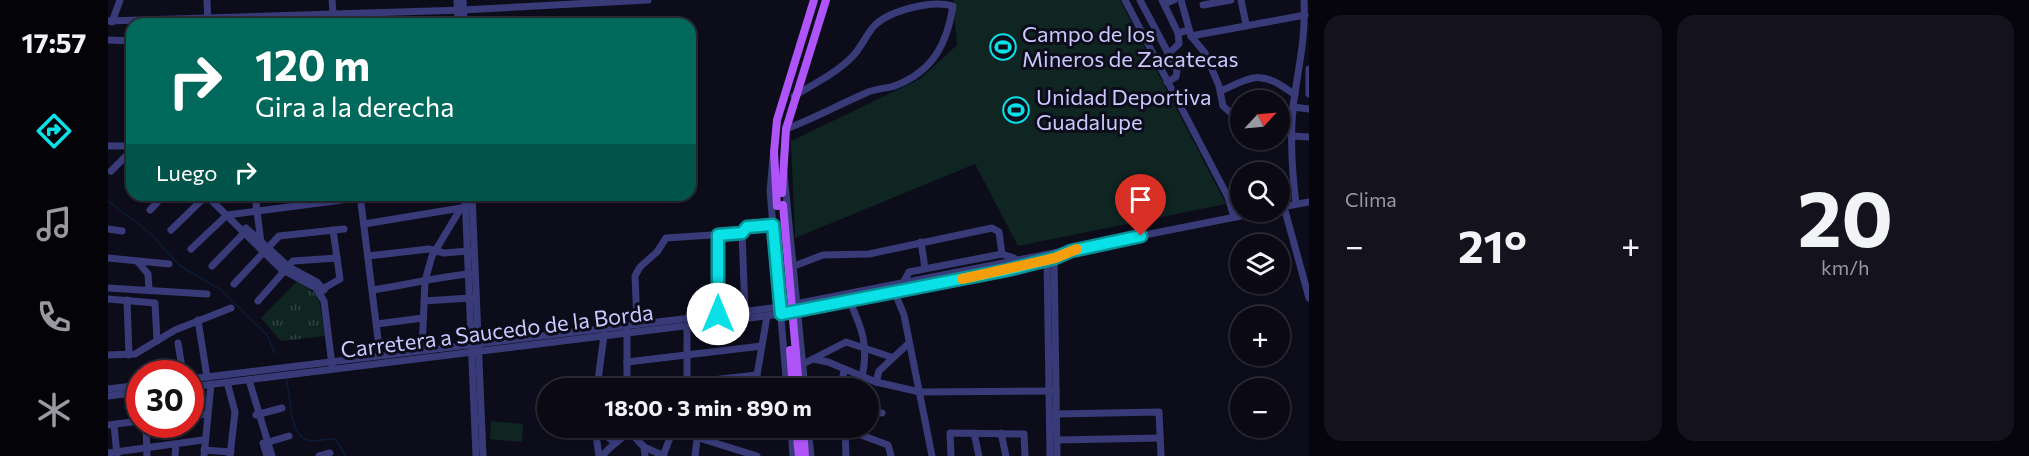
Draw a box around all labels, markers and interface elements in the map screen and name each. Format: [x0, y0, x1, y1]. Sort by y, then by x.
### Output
place label: Campo de los Mineros de Zacatecas [1022, 20, 1239, 72]
text: 17:57 [22, 26, 86, 59]
sports icon: Campo de los Mineros de Zacatecas [988, 32, 1018, 62]
text: 120 m [255, 38, 370, 90]
icon: right [156, 42, 234, 120]
place label: Unidad Deportiva Guadalupe [1036, 83, 1211, 135]
text: Gira a la derecha [255, 90, 454, 123]
north arrow [1230, 90, 1290, 150]
map controls [1230, 90, 1290, 438]
sports icon: Unidad Deportiva Guadalupe [1001, 95, 1031, 125]
icon: directions [33, 110, 75, 152]
icon: right [229, 156, 262, 189]
text: Luego [156, 159, 217, 186]
button: search [1230, 162, 1290, 222]
text: 20 [1797, 168, 1893, 263]
pin [1115, 174, 1166, 236]
icon: arrive [1124, 183, 1157, 216]
text: Clima [1345, 187, 1397, 211]
icon: music [33, 203, 75, 245]
text: 21° [1458, 217, 1527, 272]
text: − [1345, 224, 1364, 265]
text: + [1621, 224, 1641, 265]
button: layers [1230, 234, 1290, 294]
text: km/h [1821, 255, 1870, 279]
position arrow [686, 282, 750, 346]
icon: phone [33, 296, 75, 338]
street label: Carretera a Saucedo de la Borda [339, 298, 655, 363]
button: + [1230, 306, 1290, 366]
speed limit sign: 30 [126, 360, 204, 438]
button: − [1230, 378, 1290, 438]
icon: climate [33, 389, 75, 431]
text: 18:00 · 3 min · 890 m [604, 394, 812, 421]

